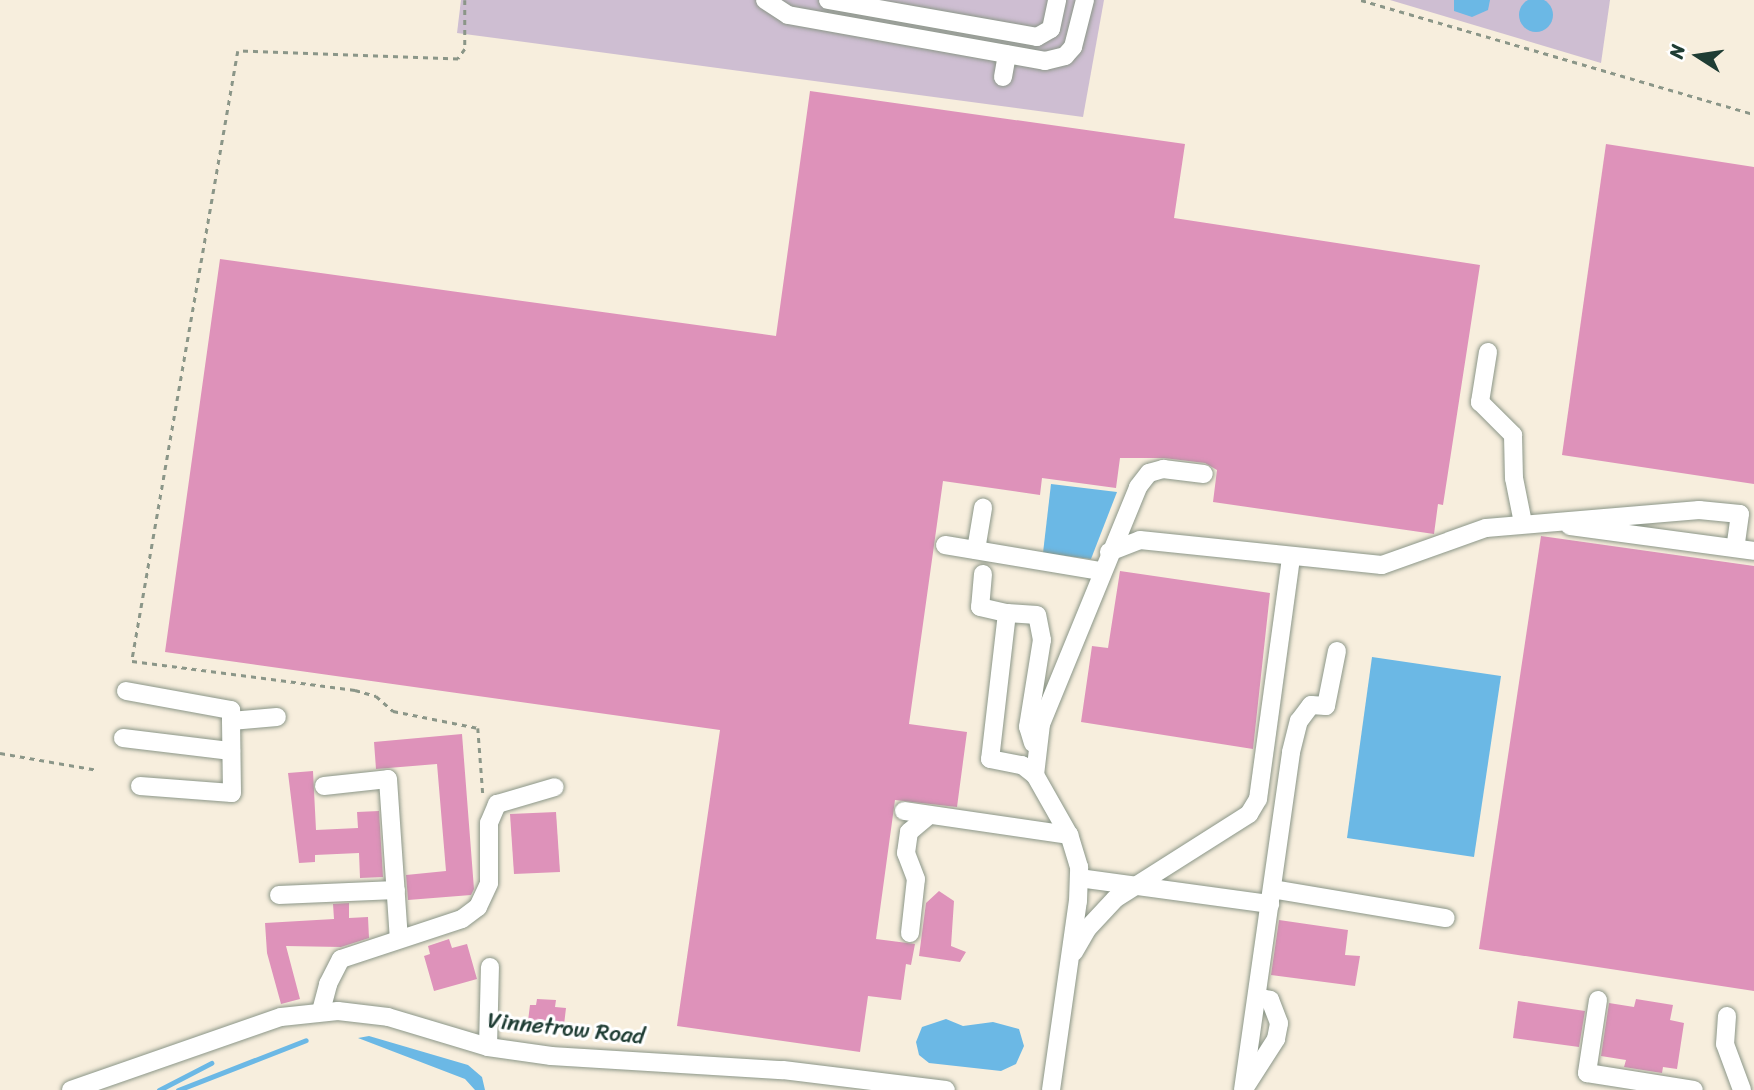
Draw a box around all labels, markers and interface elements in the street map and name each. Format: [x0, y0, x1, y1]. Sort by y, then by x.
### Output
north arrow [1663, 21, 1733, 91]
text: N [1659, 42, 1694, 61]
street label: Vinnetrow Road [486, 1007, 646, 1051]

